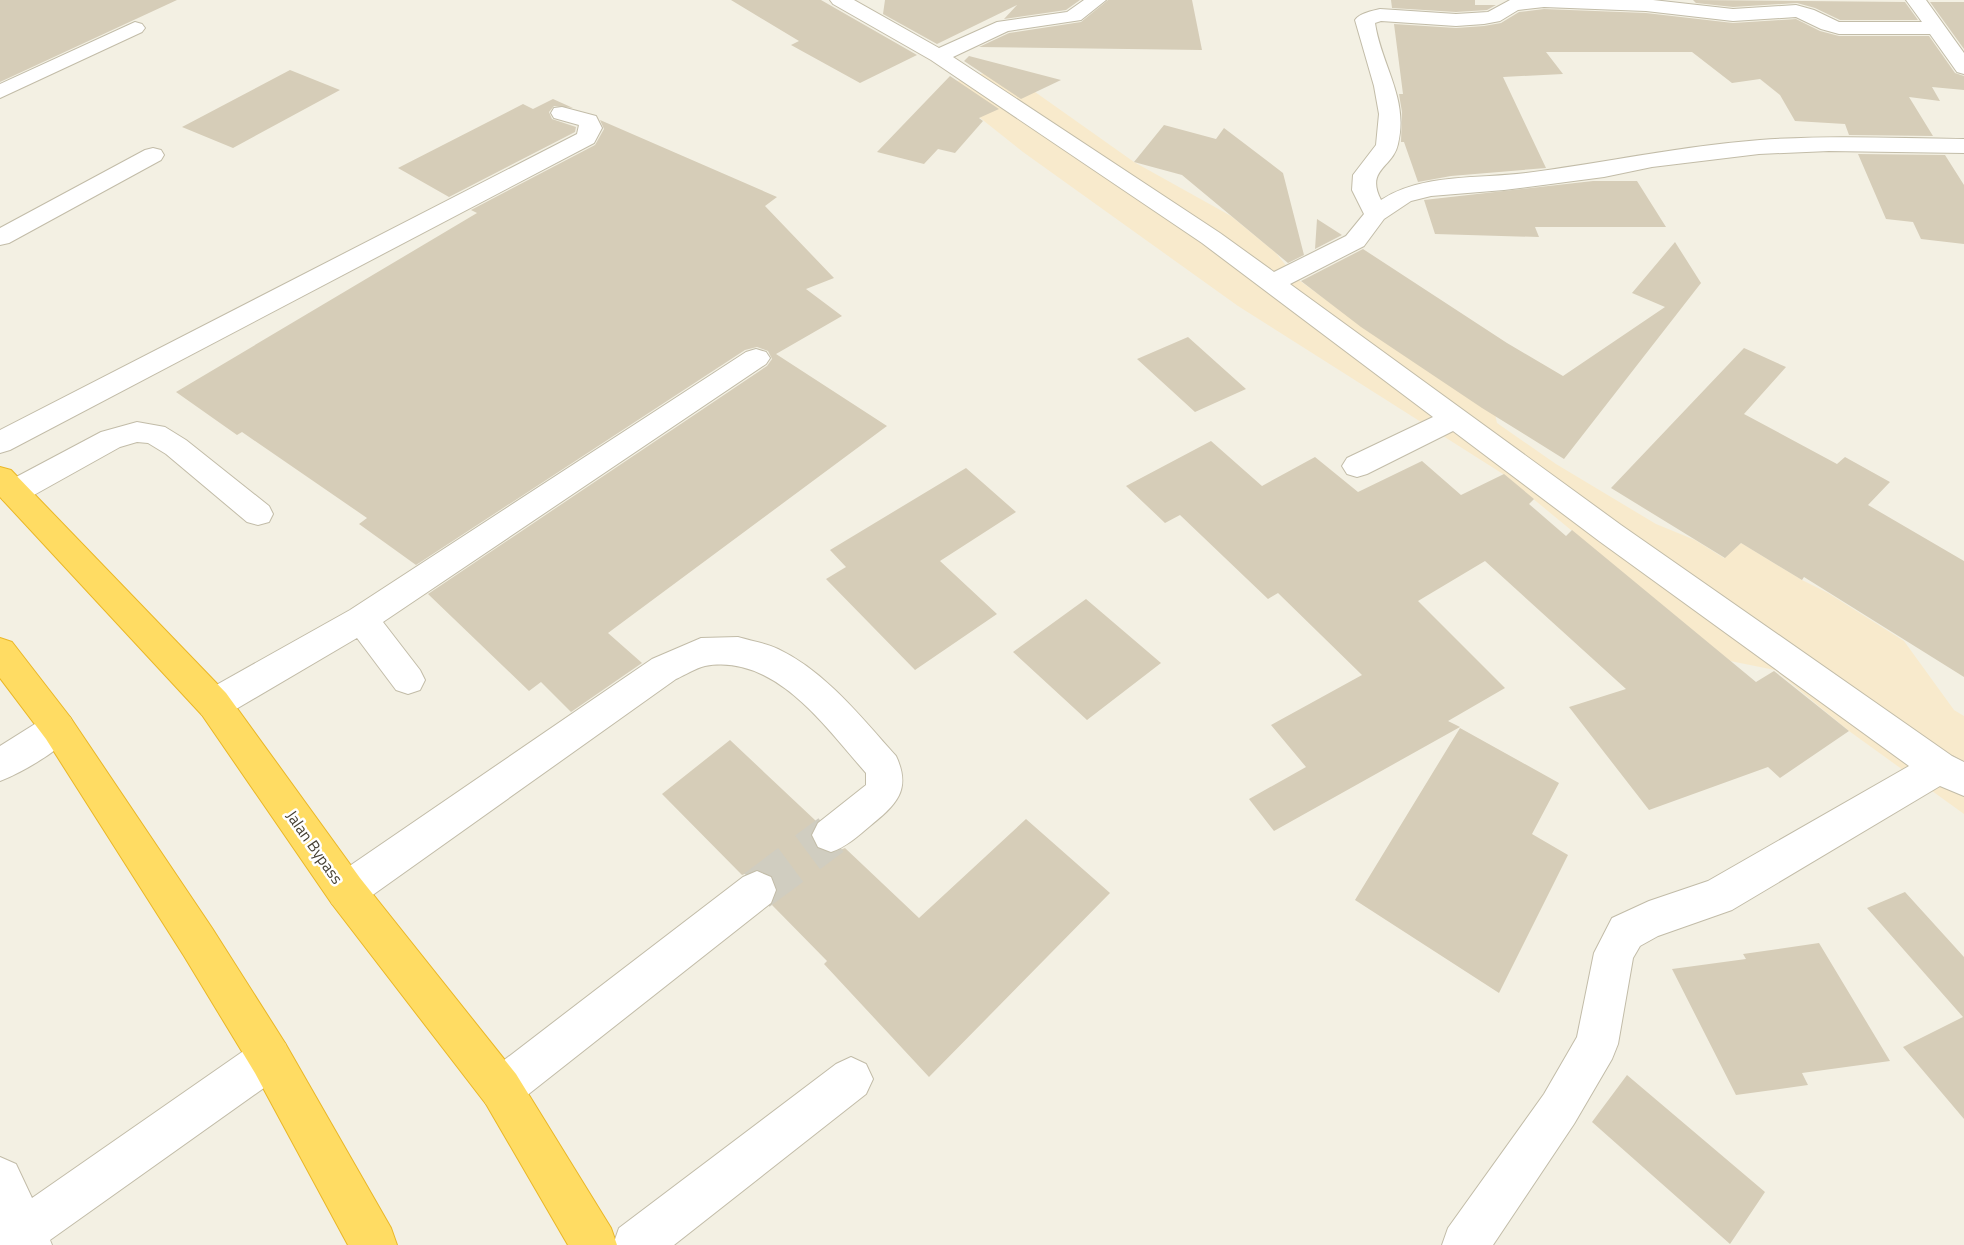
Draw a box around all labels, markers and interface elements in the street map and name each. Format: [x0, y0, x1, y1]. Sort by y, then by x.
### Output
street label: Jalan Bypass [281, 805, 349, 889]

